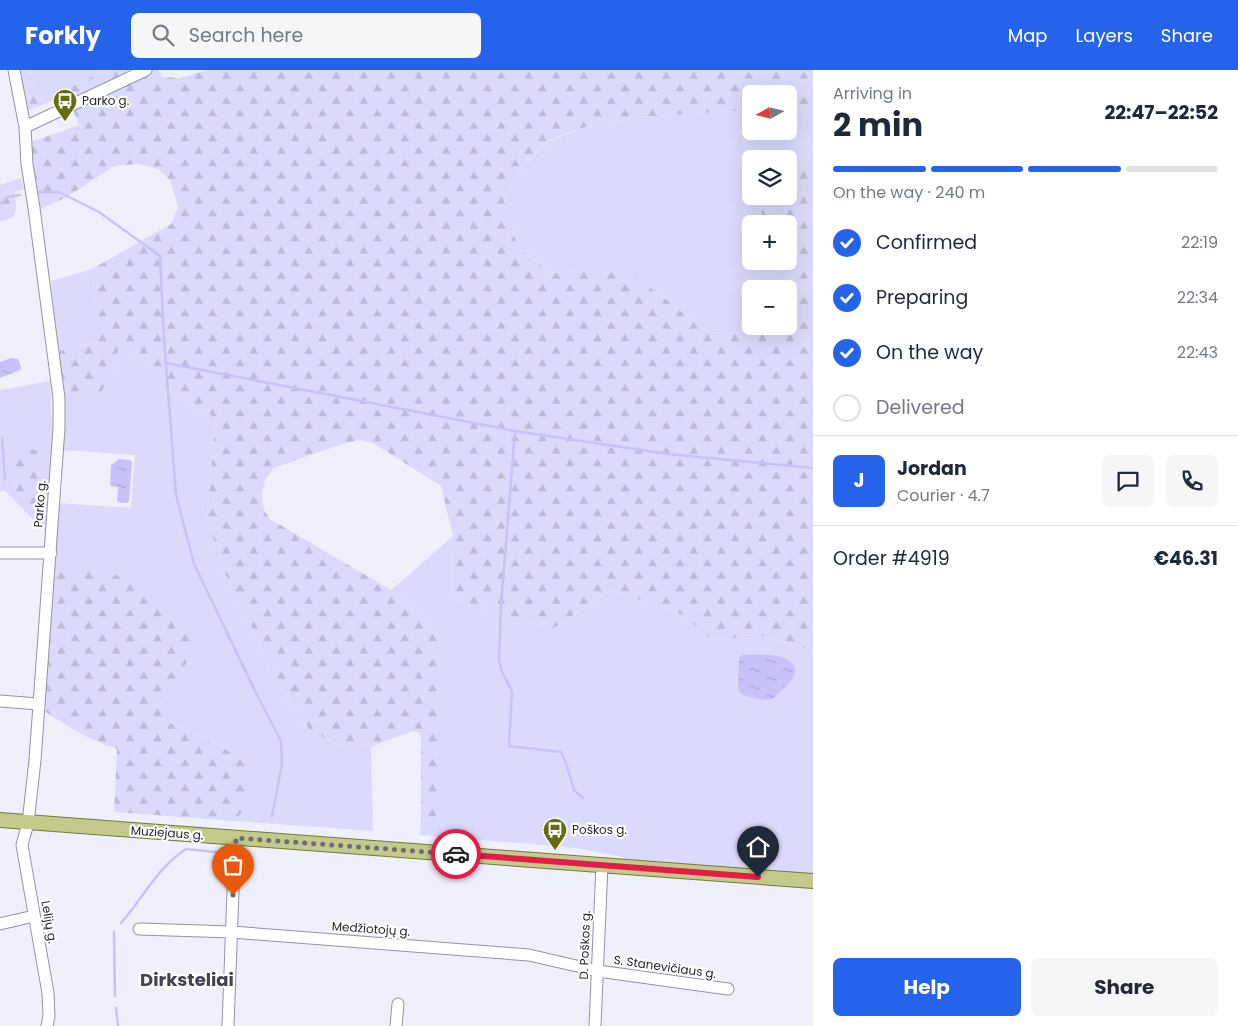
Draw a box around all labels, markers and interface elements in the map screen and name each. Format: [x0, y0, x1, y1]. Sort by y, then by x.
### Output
search box [131, 13, 481, 58]
text: Forkly [25, 19, 101, 52]
icon: search [149, 21, 177, 49]
text: Search here [189, 22, 303, 49]
text: Map [1008, 23, 1048, 48]
text: Layers [1076, 23, 1133, 48]
text: Share [1161, 23, 1213, 48]
text: Arriving in [833, 82, 912, 105]
north arrow [742, 85, 798, 140]
map controls [742, 85, 797, 335]
bus stop icon: Parko g. [52, 88, 78, 122]
place label: Parko g. [82, 92, 129, 109]
text: 22:47–22:52 [1104, 99, 1218, 126]
text: 2 min [833, 102, 923, 147]
button: layers [742, 150, 797, 205]
text: On the way · 240 m [833, 181, 985, 204]
button: + [742, 215, 797, 270]
icon: check [833, 229, 861, 257]
text: Confirmed [876, 229, 977, 256]
text: 22:19 [1181, 231, 1218, 254]
button: − [742, 280, 797, 335]
icon: check [833, 284, 861, 312]
text: Preparing [876, 284, 968, 311]
text: 22:34 [1177, 286, 1218, 309]
icon: check [833, 339, 861, 367]
text: On the way [876, 339, 983, 366]
text: 22:43 [1177, 341, 1218, 364]
text: Delivered [876, 394, 965, 421]
text: Jordan [897, 455, 967, 482]
button: chat [1102, 455, 1154, 507]
button: phone [1166, 455, 1218, 507]
text: J [854, 467, 864, 494]
street label: Parko g. [29, 480, 50, 528]
text: Courier · 4.7 [897, 484, 990, 507]
text: Order #4919 [833, 545, 950, 572]
text: €46.31 [1154, 545, 1218, 572]
bus stop icon: Poškos g. [542, 817, 568, 851]
street label: Muziejaus g. [130, 821, 204, 844]
place label: Poškos g. [572, 821, 627, 838]
pin [737, 826, 779, 877]
courier [431, 829, 481, 879]
icon: home [744, 833, 772, 861]
icon: car [442, 840, 470, 868]
pin [212, 844, 254, 895]
icon: bag [219, 851, 247, 879]
street label: Lelijų g. [37, 899, 62, 945]
street label: D. Poškos g. [575, 910, 594, 980]
street label: Medžiotojų g. [331, 917, 411, 940]
street label: S. Stanevičiaus g. [613, 951, 717, 982]
button: Help [833, 958, 1021, 1016]
button: Share [1031, 958, 1218, 1016]
district label: Dirksteliai [140, 967, 234, 992]

